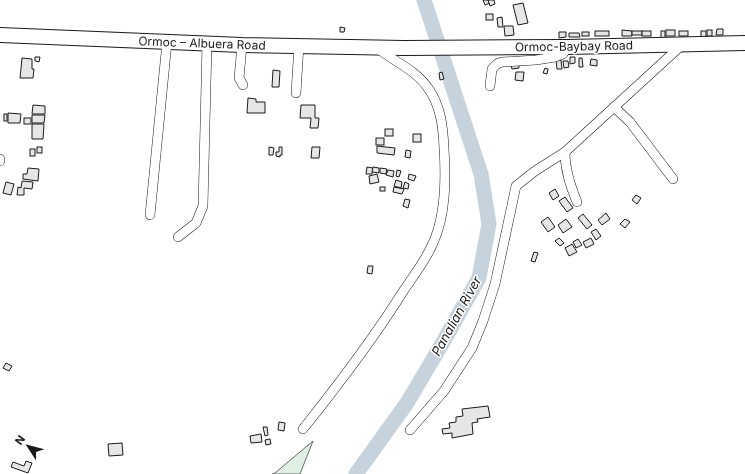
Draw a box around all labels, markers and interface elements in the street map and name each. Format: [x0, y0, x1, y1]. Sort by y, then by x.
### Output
street label: Ormoc – Albuera Road [138, 33, 266, 53]
street label: Ormoc-Baybay Road [515, 37, 633, 55]
water label: Panalian River [428, 272, 485, 359]
north arrow [8, 426, 48, 466]
text: N [12, 433, 28, 448]

